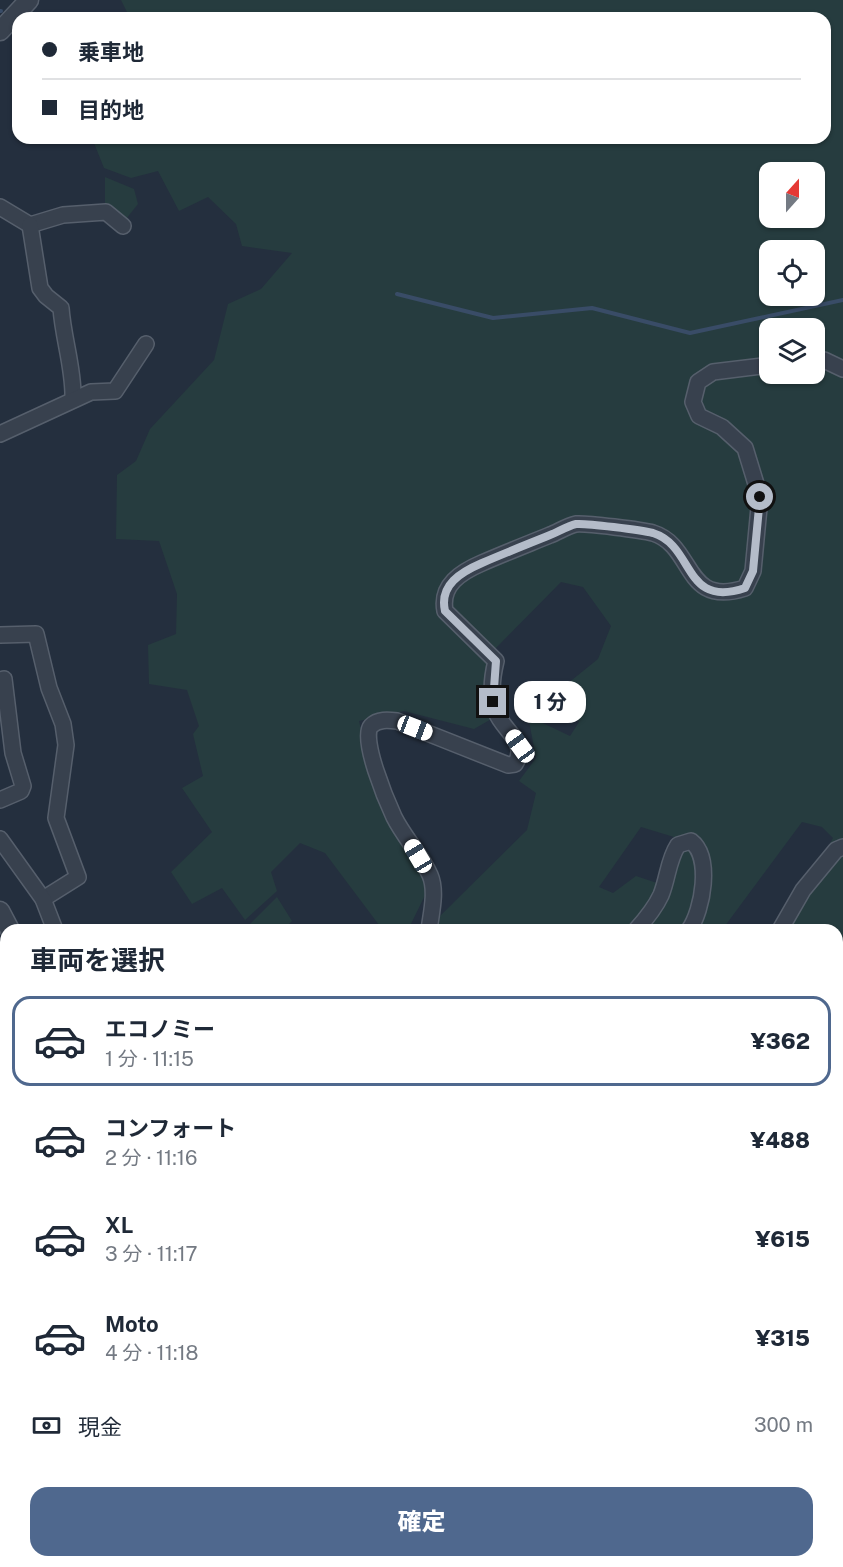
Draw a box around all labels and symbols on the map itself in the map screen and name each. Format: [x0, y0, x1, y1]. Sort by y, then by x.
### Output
north arrow [759, 162, 825, 228]
route start [746, 483, 773, 510]
callout: 1 分 [514, 681, 586, 723]
route end [479, 688, 506, 715]
car [395, 713, 435, 743]
car [502, 726, 538, 766]
car [401, 836, 435, 876]

